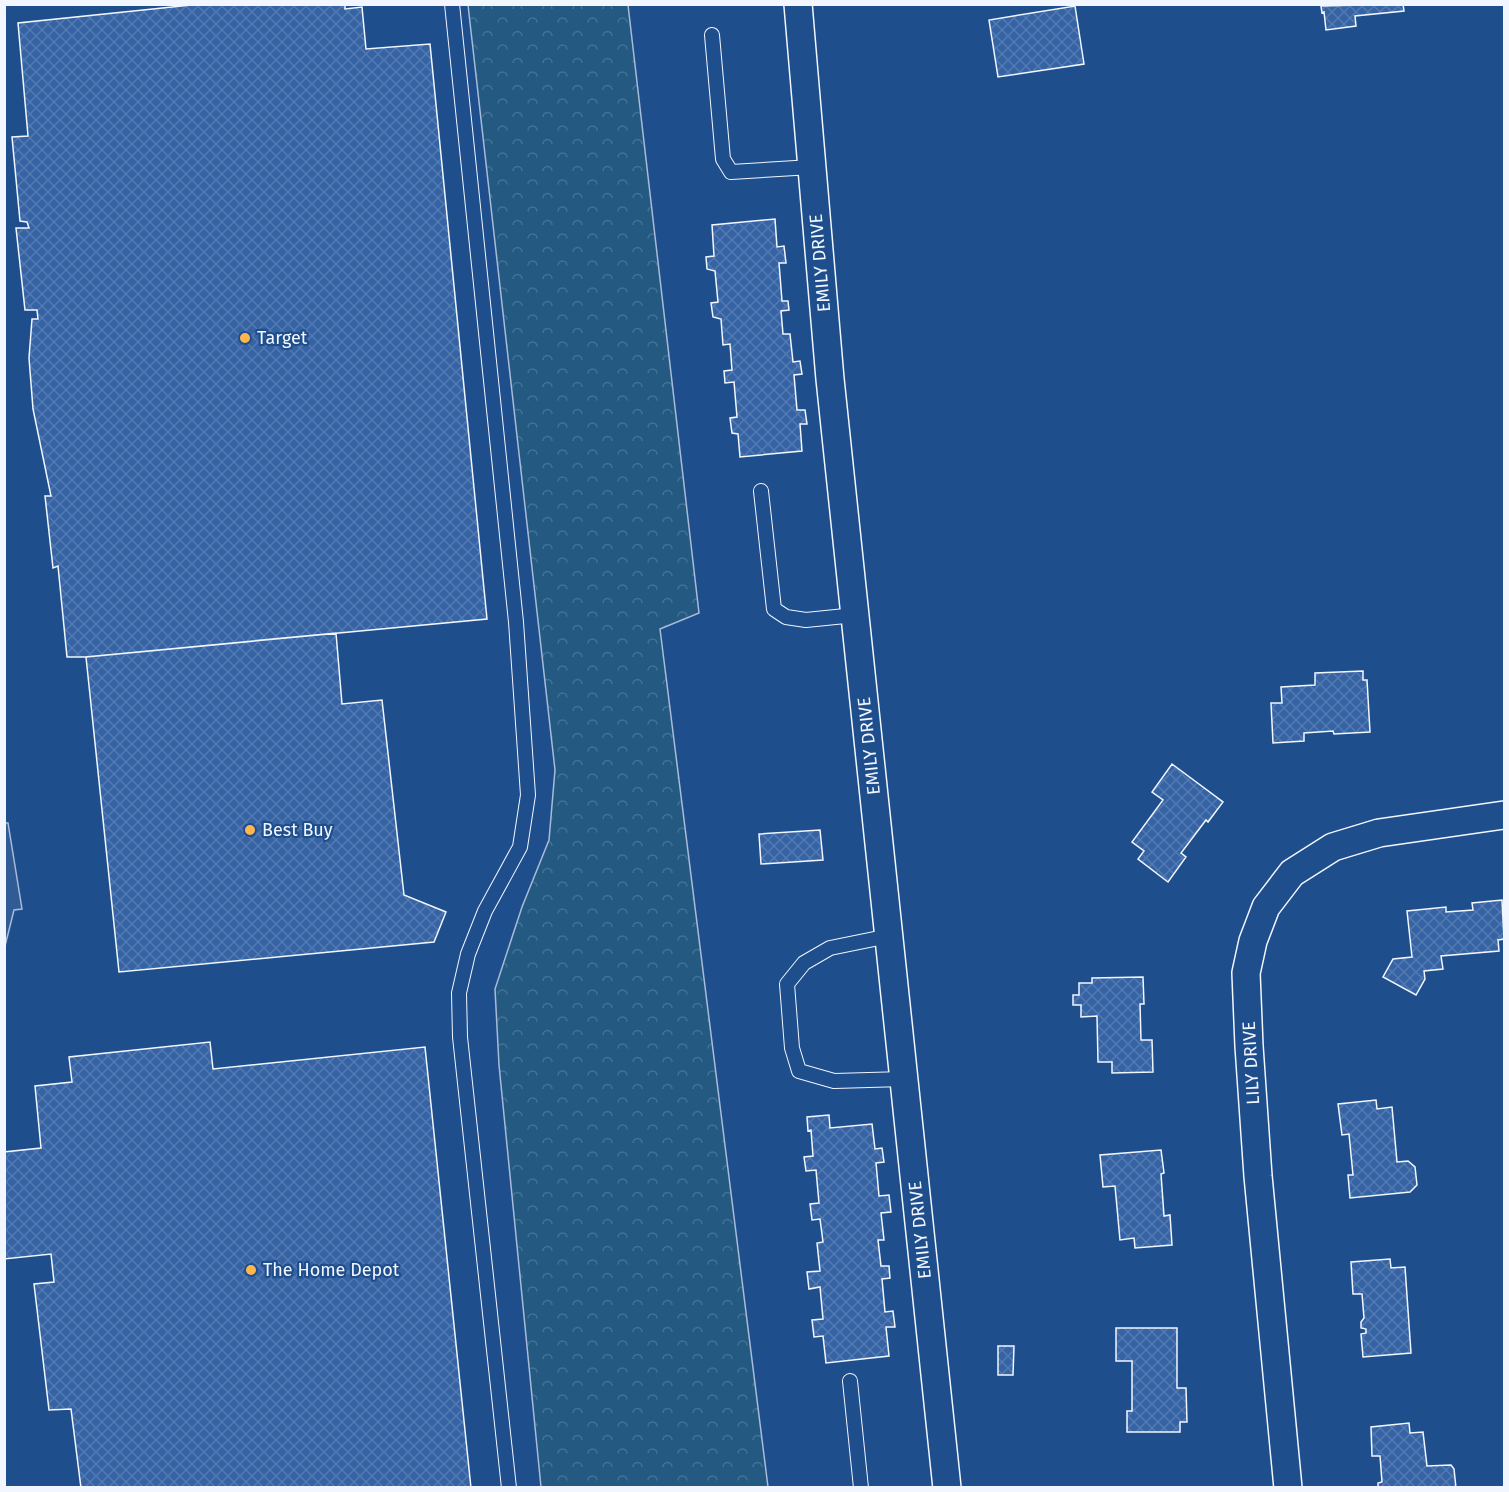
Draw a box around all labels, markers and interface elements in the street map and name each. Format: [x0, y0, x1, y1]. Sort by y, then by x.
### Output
street label: EMILY DRIVE [805, 213, 835, 313]
place label: Target [257, 327, 308, 349]
marker: Target [238, 331, 252, 345]
street label: EMILY DRIVE [853, 696, 885, 796]
place label: Best Buy [262, 819, 333, 841]
marker: Best Buy [243, 823, 257, 837]
street label: LILY DRIVE [1238, 1021, 1264, 1105]
street label: EMILY DRIVE [904, 1180, 936, 1280]
place label: The Home Depot [263, 1259, 400, 1281]
marker: The Home Depot [244, 1263, 258, 1277]

